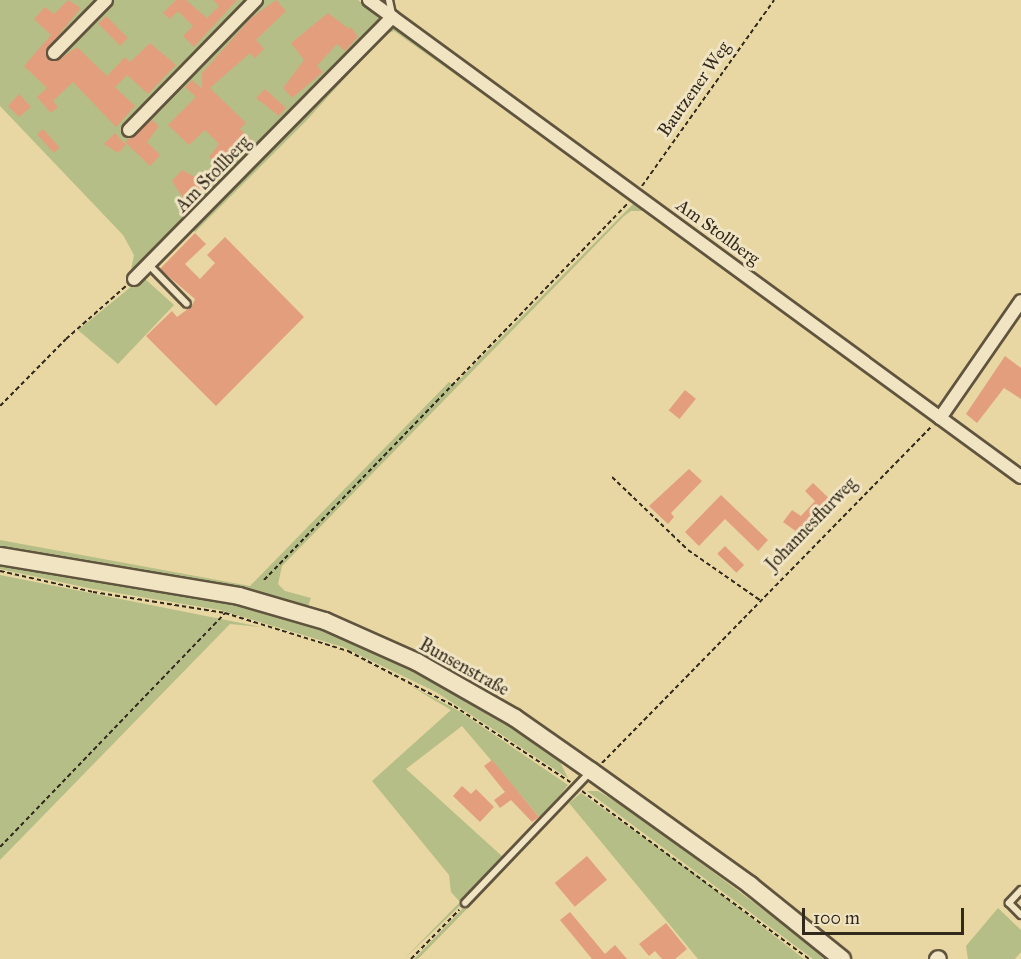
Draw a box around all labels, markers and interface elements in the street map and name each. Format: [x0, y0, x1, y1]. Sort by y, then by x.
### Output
street label: Bautzener Weg [653, 37, 735, 141]
street label: Am Stollberg [171, 131, 255, 217]
street label: Am Stollberg [672, 194, 764, 270]
street label: Johannesflurweg [761, 473, 861, 575]
street label: Bunsenstraße [415, 634, 513, 700]
scale bar [805, 896, 967, 934]
text: 100 m [813, 907, 860, 929]

